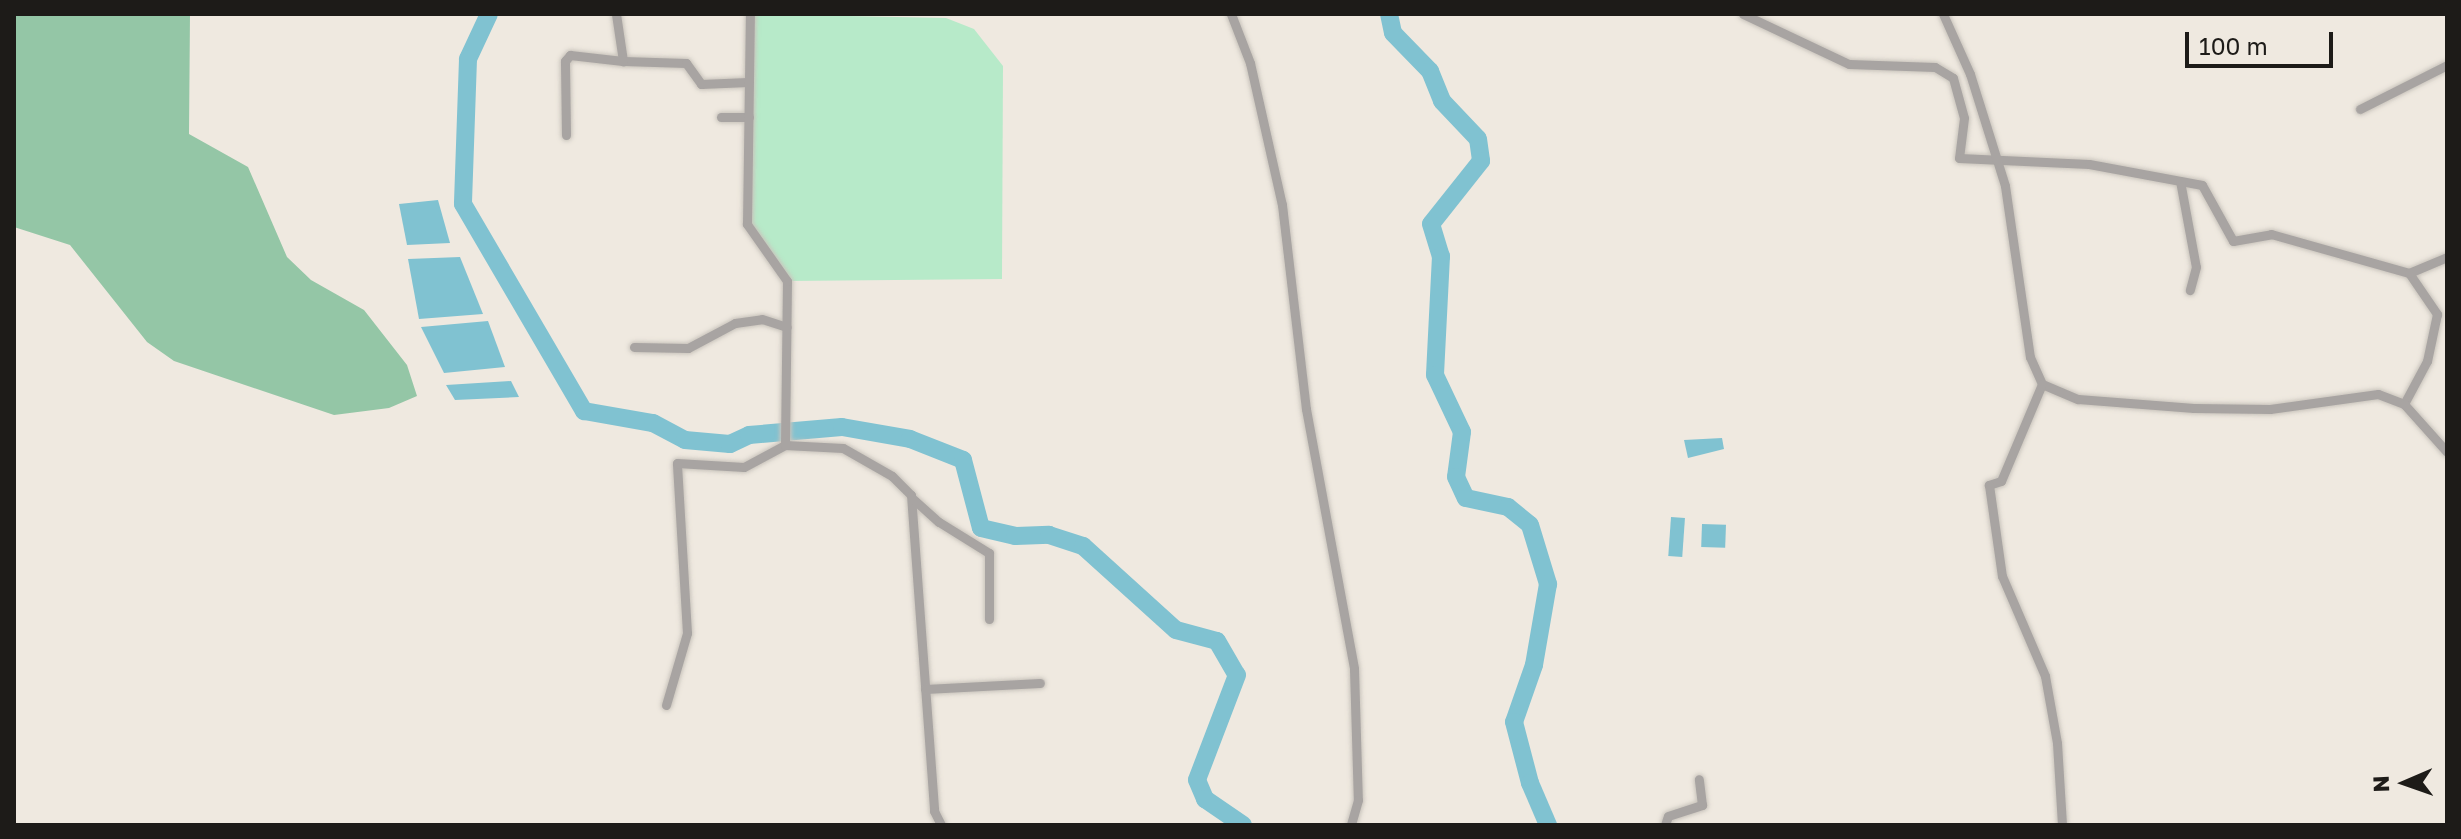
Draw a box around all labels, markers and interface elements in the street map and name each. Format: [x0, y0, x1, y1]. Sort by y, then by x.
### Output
scale bar [2189, 16, 2337, 66]
text: 100 m [2199, 31, 2268, 60]
north arrow [2365, 743, 2445, 823]
text: N [2367, 775, 2394, 793]

